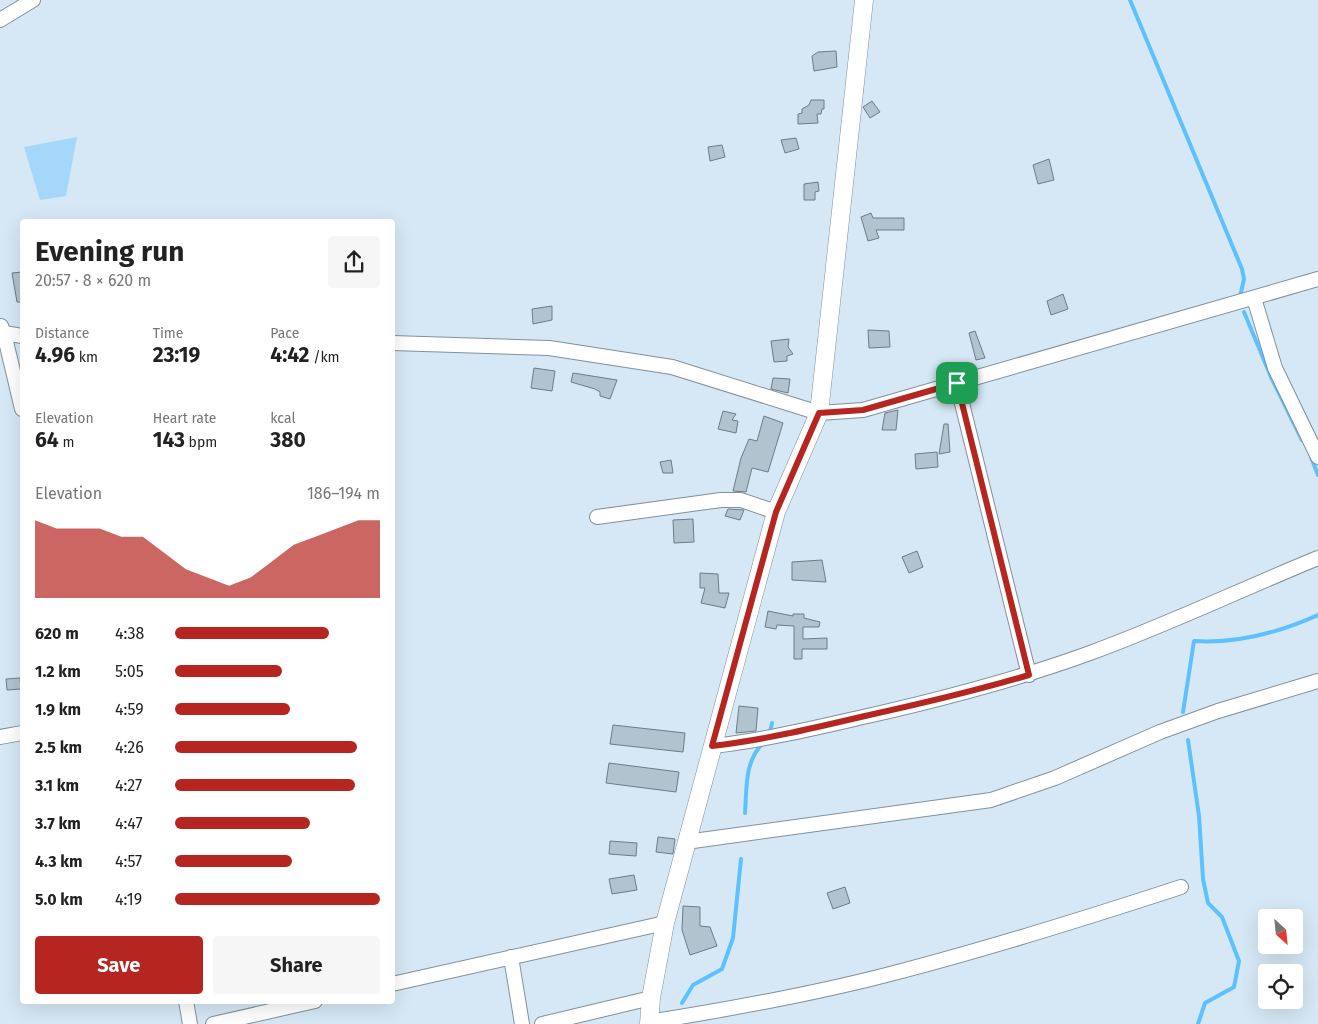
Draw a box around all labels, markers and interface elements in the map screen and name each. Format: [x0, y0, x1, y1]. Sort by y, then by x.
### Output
text: Evening run [35, 235, 184, 268]
button: share [328, 236, 380, 288]
text: 20:57 · 8 × 620 m [35, 271, 151, 290]
text: Distance [35, 325, 89, 342]
text: Time [153, 325, 183, 342]
text: Pace [270, 325, 299, 342]
text: 4.96 [35, 342, 75, 368]
text: 23:19 [153, 342, 200, 368]
text: 4:42 [270, 342, 309, 368]
text: km [75, 349, 98, 366]
text: /km [309, 349, 340, 366]
pin [936, 362, 978, 404]
icon: arrive [943, 369, 971, 397]
text: Elevation [35, 410, 94, 427]
text: Heart rate [153, 410, 216, 427]
text: kcal [270, 410, 296, 427]
text: 64 [35, 427, 59, 453]
text: 143 [153, 427, 185, 453]
text: 380 [270, 427, 306, 453]
text: m [59, 434, 74, 451]
text: bpm [185, 434, 217, 451]
text: Elevation [35, 484, 102, 503]
text: 186–194 m [307, 484, 380, 503]
text: 620 m [35, 624, 79, 643]
text: 4:38 [115, 624, 144, 643]
text: 1.2 km [35, 662, 81, 681]
text: 5:05 [115, 662, 144, 681]
text: 1.9 km [35, 700, 81, 719]
text: 4:59 [115, 700, 144, 719]
text: 2.5 km [35, 738, 82, 757]
text: 4:26 [115, 738, 144, 757]
text: 3.1 km [35, 776, 79, 795]
text: 4:27 [115, 776, 142, 795]
text: 3.7 km [35, 814, 81, 833]
text: 4:47 [115, 814, 143, 833]
text: 4.3 km [35, 852, 83, 871]
text: 4:57 [115, 852, 142, 871]
text: 5.0 km [35, 890, 83, 909]
text: 4:19 [115, 890, 142, 909]
north arrow [1258, 909, 1302, 954]
map controls [1258, 909, 1303, 1009]
button: Save [35, 936, 203, 994]
button: Share [213, 936, 380, 994]
button: locate [1258, 964, 1303, 1009]

